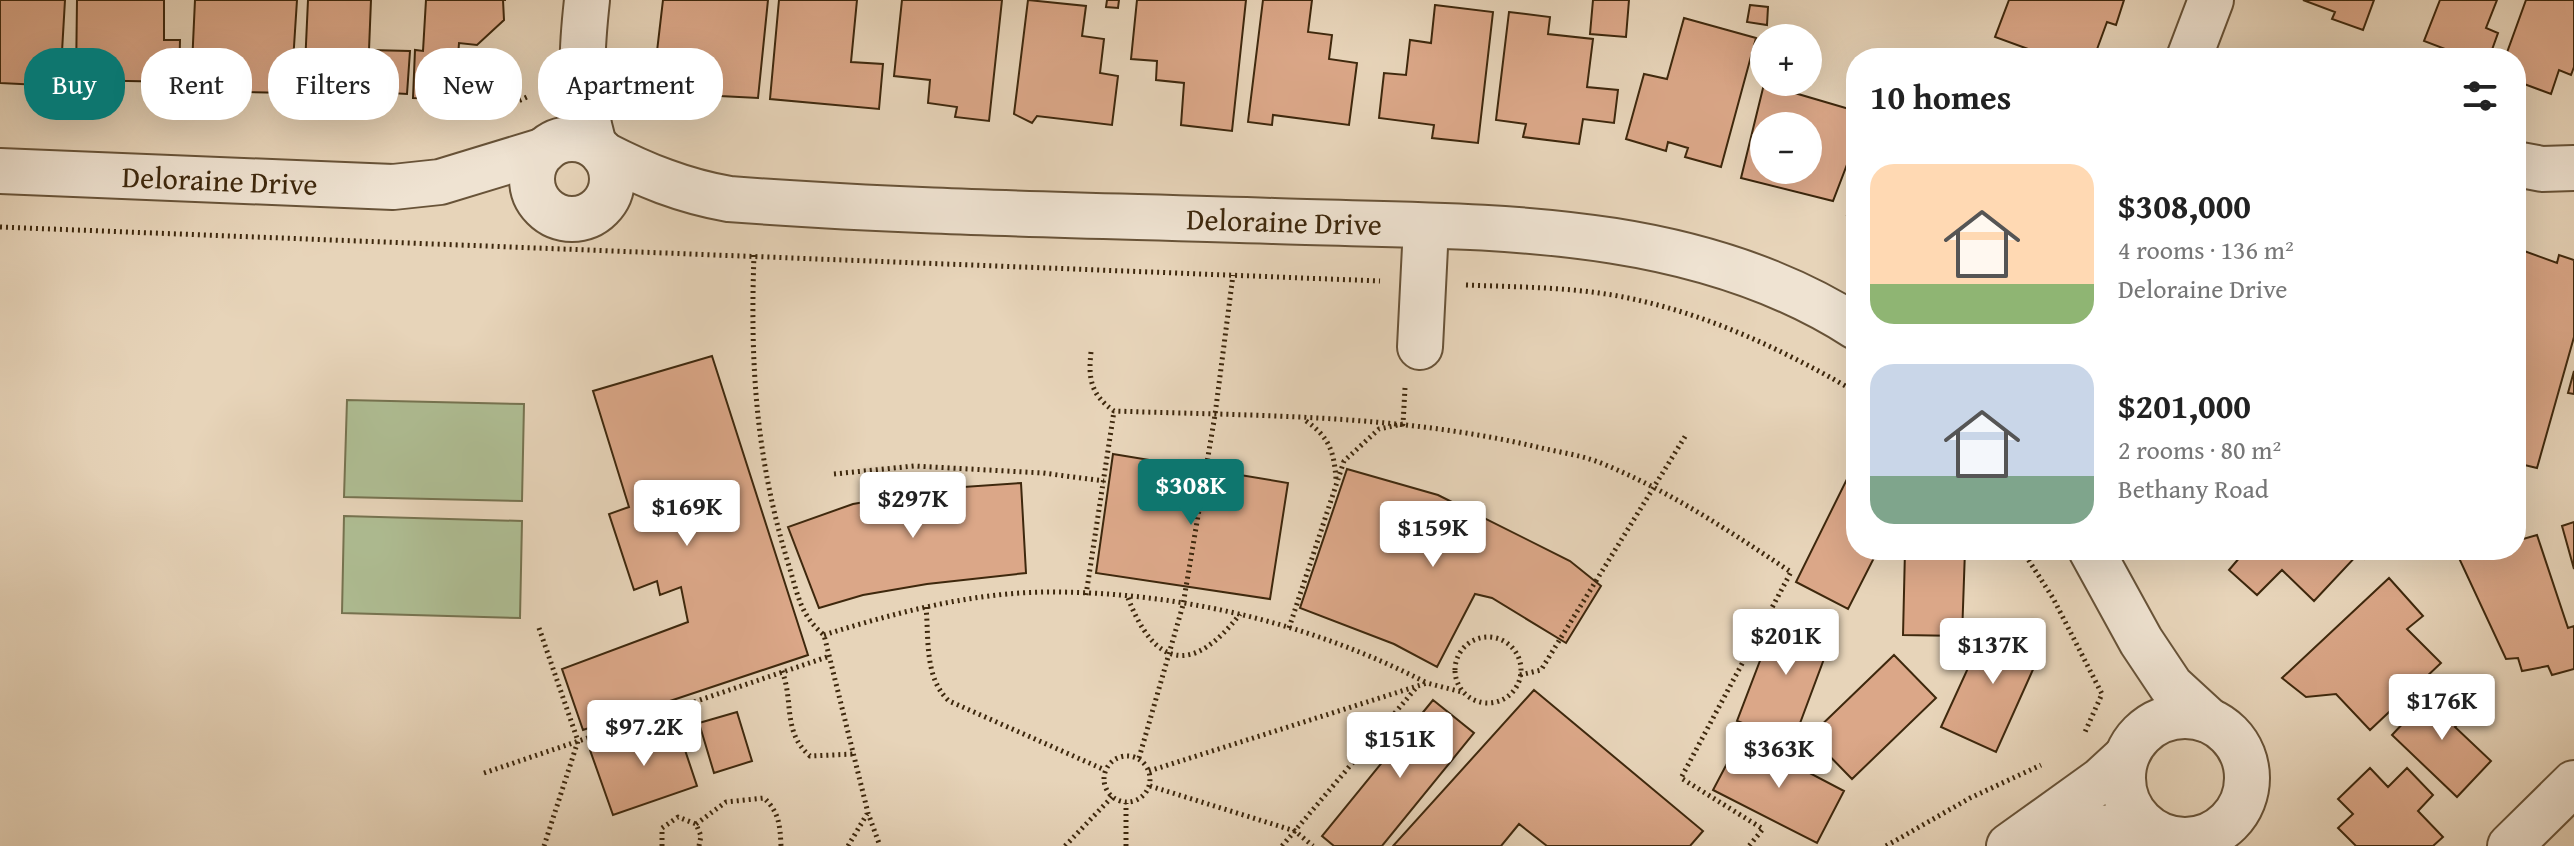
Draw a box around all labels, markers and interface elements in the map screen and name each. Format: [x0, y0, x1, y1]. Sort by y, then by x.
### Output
map controls [1750, 24, 1822, 184]
button: + [1750, 24, 1822, 96]
chip: Buy [24, 48, 125, 120]
chip: Rent [141, 48, 252, 120]
chip: Filters [268, 48, 399, 120]
chip: New [415, 48, 522, 120]
chip: Apartment [538, 48, 723, 120]
text: 10 homes [1870, 72, 2011, 121]
icon: filters [2458, 74, 2502, 118]
button: − [1750, 112, 1822, 184]
street label: Deloraine Drive [121, 154, 318, 206]
text: $308,000 [2118, 181, 2251, 230]
street label: Deloraine Drive [1186, 196, 1382, 246]
icon: home [1934, 196, 2030, 292]
text: 4 rooms · 136 m² [2118, 230, 2294, 269]
text: Deloraine Drive [2118, 269, 2287, 308]
text: $201,000 [2118, 381, 2251, 430]
icon: home [1934, 396, 2030, 492]
text: 2 rooms · 80 m² [2118, 430, 2281, 469]
pin: $308K [1135, 459, 1247, 527]
text: $308K [1156, 465, 1226, 504]
text: Bethany Road [2118, 469, 2269, 508]
pin: $297K [857, 472, 969, 540]
text: $297K [878, 478, 948, 517]
pin: $169K [631, 480, 743, 548]
text: $169K [652, 486, 722, 525]
pin: $159K [1377, 501, 1489, 569]
text: $159K [1398, 507, 1468, 546]
pin: $201K [1730, 609, 1842, 677]
text: $201K [1751, 615, 1821, 654]
pin: $137K [1937, 618, 2049, 686]
text: $137K [1958, 624, 2028, 663]
pin: $176K [2386, 674, 2498, 742]
text: $176K [2407, 680, 2477, 719]
pin: $97.2K [579, 700, 709, 768]
text: $97.2K [605, 706, 683, 745]
pin: $151K [1344, 712, 1456, 780]
text: $151K [1365, 718, 1435, 757]
pin: $363K [1723, 722, 1835, 790]
text: $363K [1744, 728, 1814, 767]

